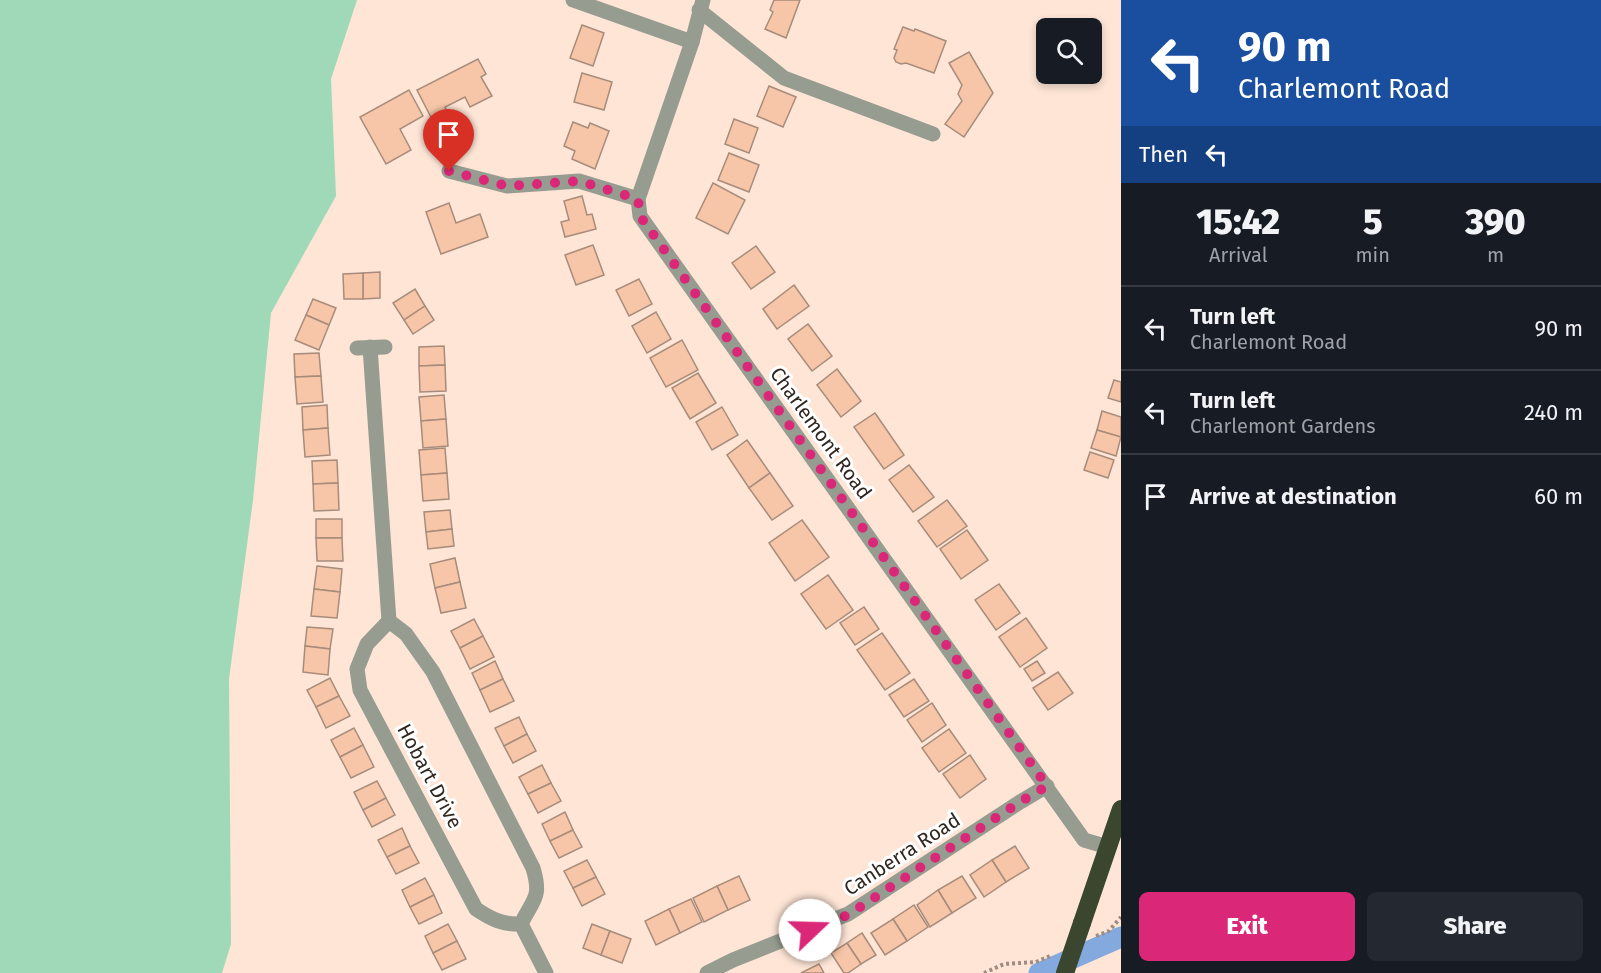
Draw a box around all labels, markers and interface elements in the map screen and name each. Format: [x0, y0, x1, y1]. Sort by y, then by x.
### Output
map controls [1036, 18, 1102, 84]
button: search [1036, 18, 1102, 84]
text: 90 m [1238, 22, 1332, 72]
icon: left [1139, 24, 1217, 102]
text: Charlemont Road [1238, 73, 1450, 105]
pin [423, 109, 474, 171]
icon: arrive [432, 118, 465, 151]
icon: left [1200, 138, 1233, 171]
text: Then [1139, 141, 1188, 168]
text: 15:42 [1196, 200, 1280, 244]
text: 5 [1363, 200, 1383, 244]
text: 390 [1465, 200, 1526, 244]
text: Arrival [1209, 243, 1268, 267]
text: min [1355, 243, 1390, 267]
text: m [1487, 243, 1504, 267]
text: Turn left [1190, 303, 1275, 330]
icon: left [1139, 312, 1172, 345]
text: 90 m [1534, 315, 1583, 342]
text: Charlemont Road [1190, 330, 1347, 354]
street label: Charlemont Road [765, 362, 877, 504]
text: Turn left [1190, 387, 1275, 414]
icon: left [1139, 396, 1172, 429]
text: 240 m [1524, 399, 1583, 426]
text: Charlemont Gardens [1190, 414, 1376, 438]
icon: arrive [1139, 480, 1172, 513]
text: Arrive at destination [1190, 483, 1397, 510]
text: 60 m [1534, 483, 1583, 510]
street label: Hobart Drive [392, 720, 468, 832]
street label: Canberra Road [840, 808, 964, 900]
button: Exit [1139, 892, 1355, 961]
button: Share [1367, 892, 1583, 961]
position arrow [778, 898, 842, 962]

